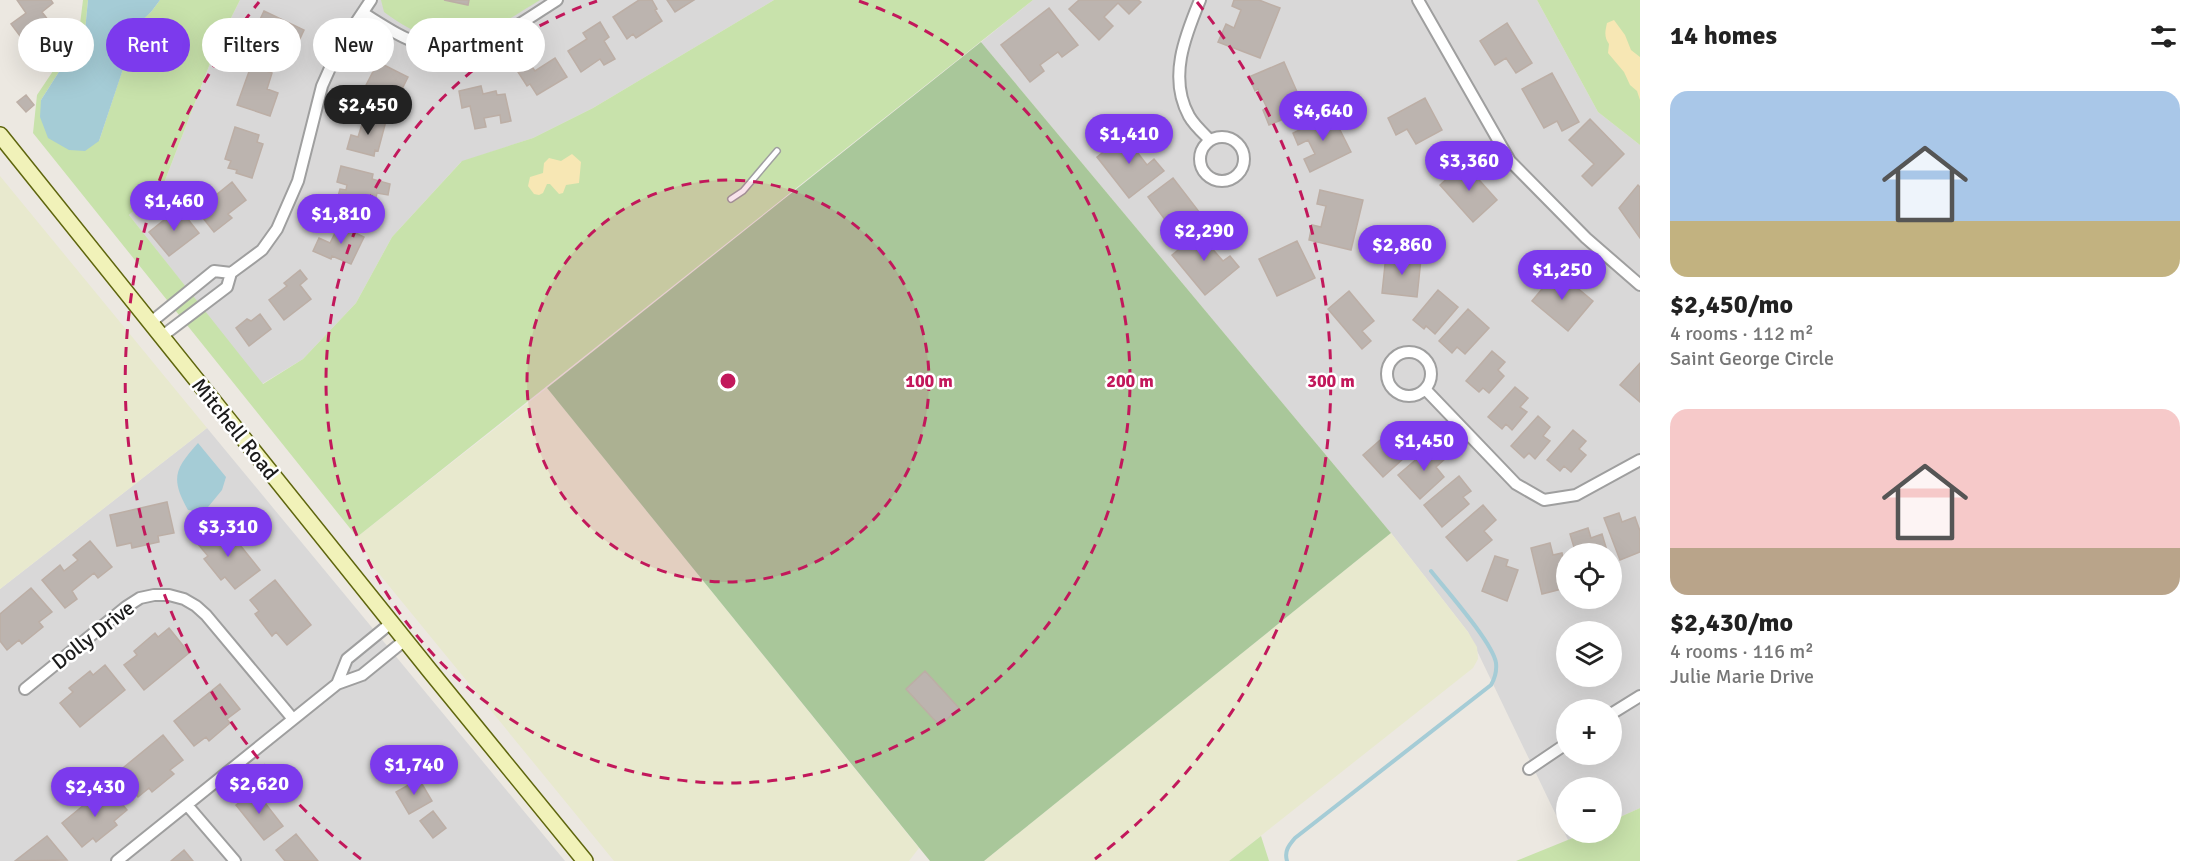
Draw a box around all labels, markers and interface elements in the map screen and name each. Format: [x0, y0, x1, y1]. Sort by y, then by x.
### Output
chip: Buy [18, 18, 94, 72]
chip: Rent [106, 18, 190, 72]
chip: Filters [202, 18, 301, 72]
chip: New [313, 18, 394, 72]
chip: Apartment [406, 18, 545, 72]
text: 14 homes [1670, 20, 1777, 52]
icon: filters [2147, 20, 2180, 53]
pin: $2,450 [319, 85, 417, 136]
pin: $4,640 [1274, 91, 1372, 142]
text: $2,450 [338, 92, 398, 117]
text: $4,640 [1293, 98, 1353, 123]
pin: $1,410 [1080, 114, 1178, 165]
text: $1,410 [1099, 121, 1159, 146]
icon: home [1871, 130, 1979, 238]
pin: $3,360 [1420, 141, 1518, 192]
text: $3,360 [1439, 148, 1499, 173]
pin: $1,460 [125, 181, 223, 232]
text: $1,460 [144, 188, 204, 213]
pin: $1,810 [292, 194, 390, 245]
text: $1,810 [311, 201, 371, 226]
pin: $2,290 [1155, 211, 1253, 262]
text: $2,290 [1174, 218, 1234, 243]
pin: $2,860 [1353, 225, 1451, 276]
text: $2,860 [1372, 232, 1432, 257]
pin: $1,250 [1513, 250, 1611, 301]
text: $1,250 [1532, 257, 1592, 282]
text: $2,450/mo [1670, 289, 1793, 321]
text: 4 rooms · 112 m² [1670, 321, 1814, 346]
text: Saint George Circle [1670, 346, 1834, 371]
text: 100 m [905, 370, 953, 392]
text: 200 m [1106, 370, 1154, 392]
text: 300 m [1307, 370, 1355, 392]
centre of rings [718, 371, 738, 391]
street label: Mitchell Road [186, 373, 284, 485]
pin: $1,450 [1375, 421, 1473, 472]
text: $1,450 [1394, 428, 1454, 453]
icon: home [1871, 448, 1979, 556]
pin: $3,310 [179, 507, 277, 558]
text: $3,310 [198, 514, 258, 539]
map controls [1556, 543, 1622, 843]
button: locate [1556, 543, 1622, 609]
street label: Dolly Drive [46, 595, 140, 675]
text: $2,430/mo [1670, 607, 1793, 639]
button: layers [1556, 621, 1622, 687]
text: 4 rooms · 116 m² [1670, 639, 1814, 664]
text: Julie Marie Drive [1670, 664, 1814, 689]
button: + [1556, 699, 1622, 765]
pin: $1,740 [365, 745, 463, 796]
text: $1,740 [384, 752, 444, 777]
pin: $2,620 [210, 764, 308, 815]
pin: $2,430 [46, 767, 144, 818]
text: $2,620 [229, 771, 289, 796]
text: $2,430 [65, 774, 125, 799]
button: − [1556, 777, 1622, 843]

